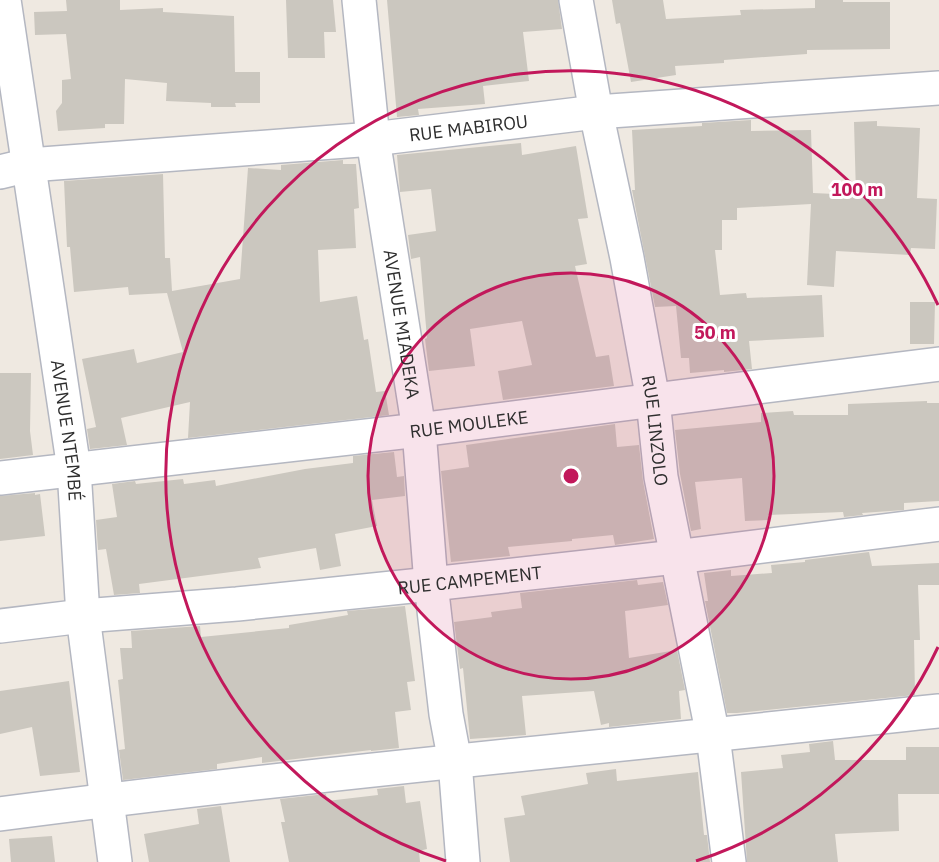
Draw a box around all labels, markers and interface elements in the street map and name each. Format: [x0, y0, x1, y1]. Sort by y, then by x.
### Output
street label: RUE MABIROU [408, 109, 529, 146]
text: 100 m [831, 178, 883, 201]
street label: AVENUE MIADEKA [379, 248, 425, 401]
text: 50 m [694, 321, 736, 344]
street label: AVENUE NTEMBÉ [46, 358, 87, 502]
street label: RUE LINZOLO [637, 373, 674, 488]
street label: RUE MOULEKE [408, 405, 529, 442]
centre of rings [561, 466, 581, 486]
street label: RUE CAMPEMENT [396, 560, 543, 599]

